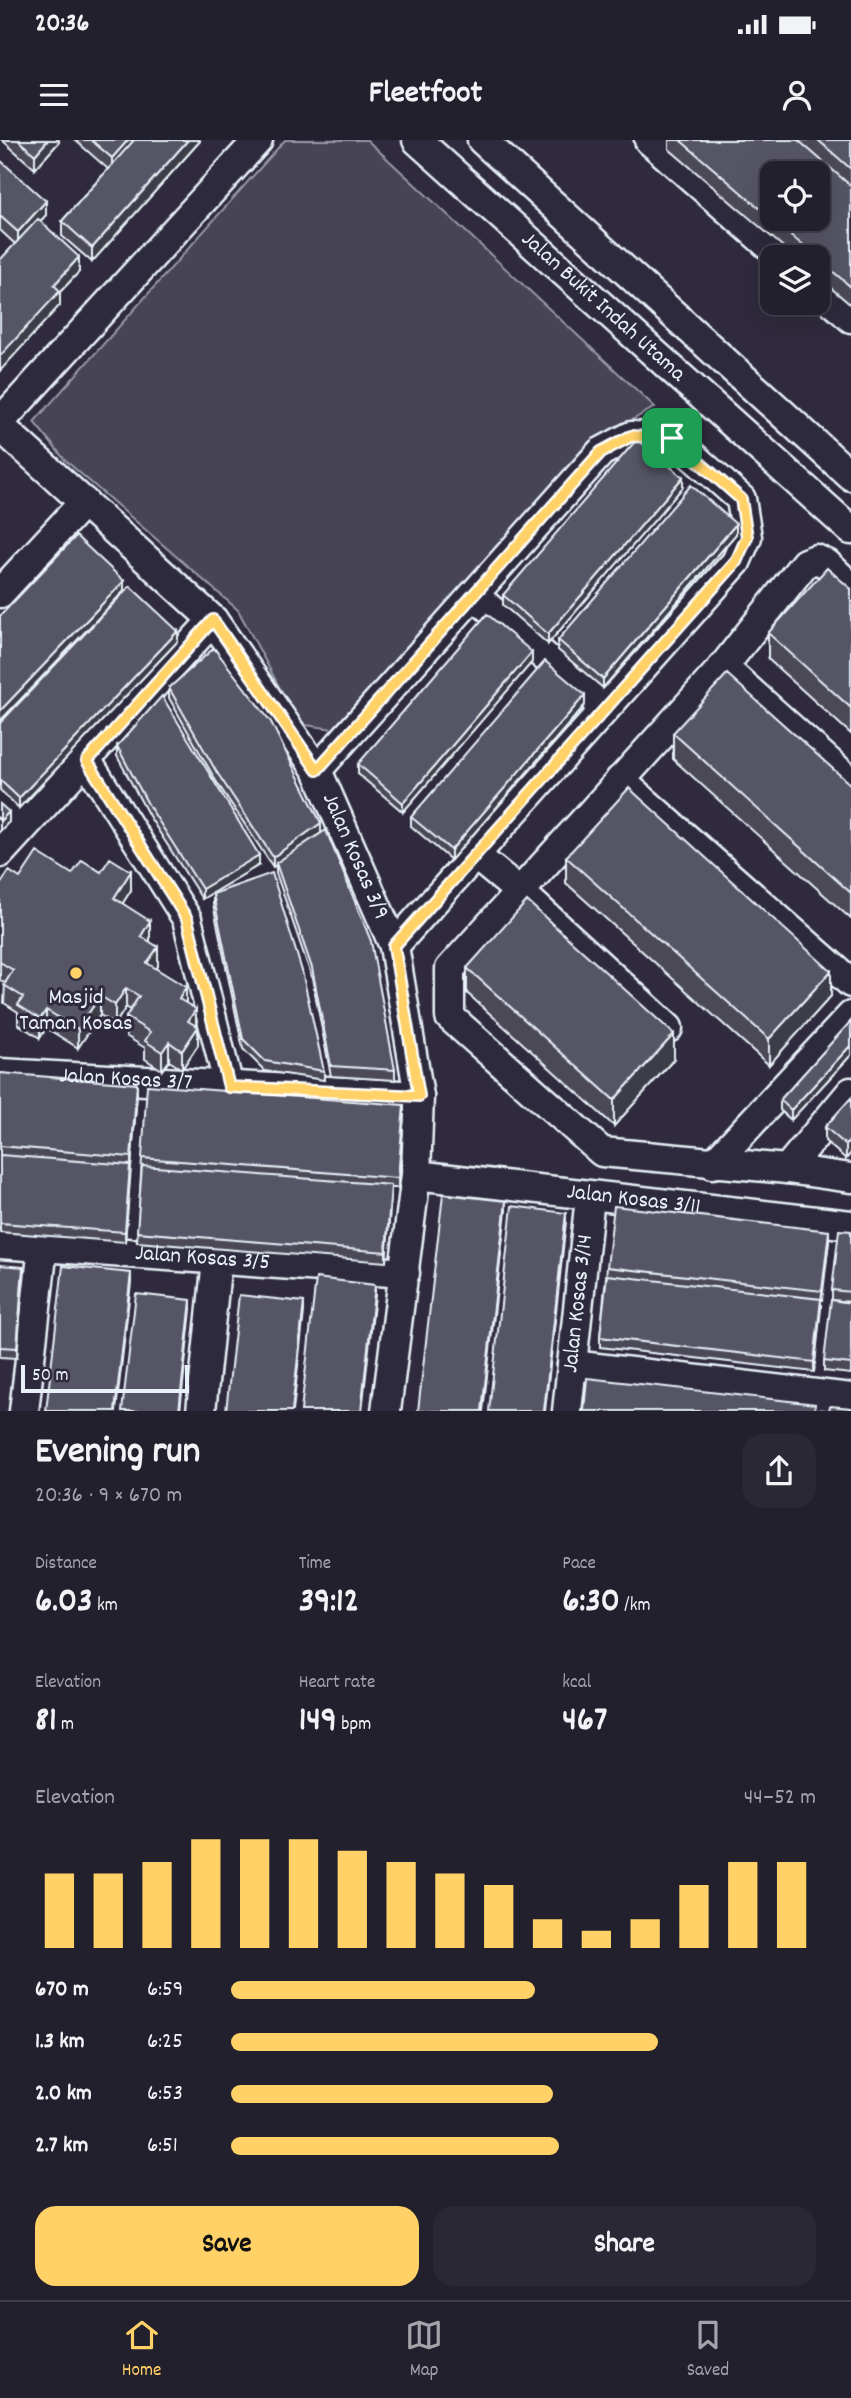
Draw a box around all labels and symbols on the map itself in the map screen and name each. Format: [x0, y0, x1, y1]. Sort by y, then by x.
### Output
street label: Jalan Bukit Indah Utama [513, 224, 694, 391]
pin [642, 408, 702, 468]
street label: Jalan Kosas 3/9 [313, 788, 397, 925]
marker: Masjid Taman Kosas [68, 965, 84, 981]
place label: Masjid Taman Kosas [19, 982, 133, 1041]
street label: Jalan Kosas 3/7 [58, 1060, 193, 1100]
street label: Jalan Kosas 3/11 [565, 1176, 702, 1224]
street label: Jalan Kosas 3/14 [555, 1233, 602, 1375]
street label: Jalan Kosas 3/5 [134, 1237, 271, 1280]
scale bar [21, 1362, 189, 1394]

